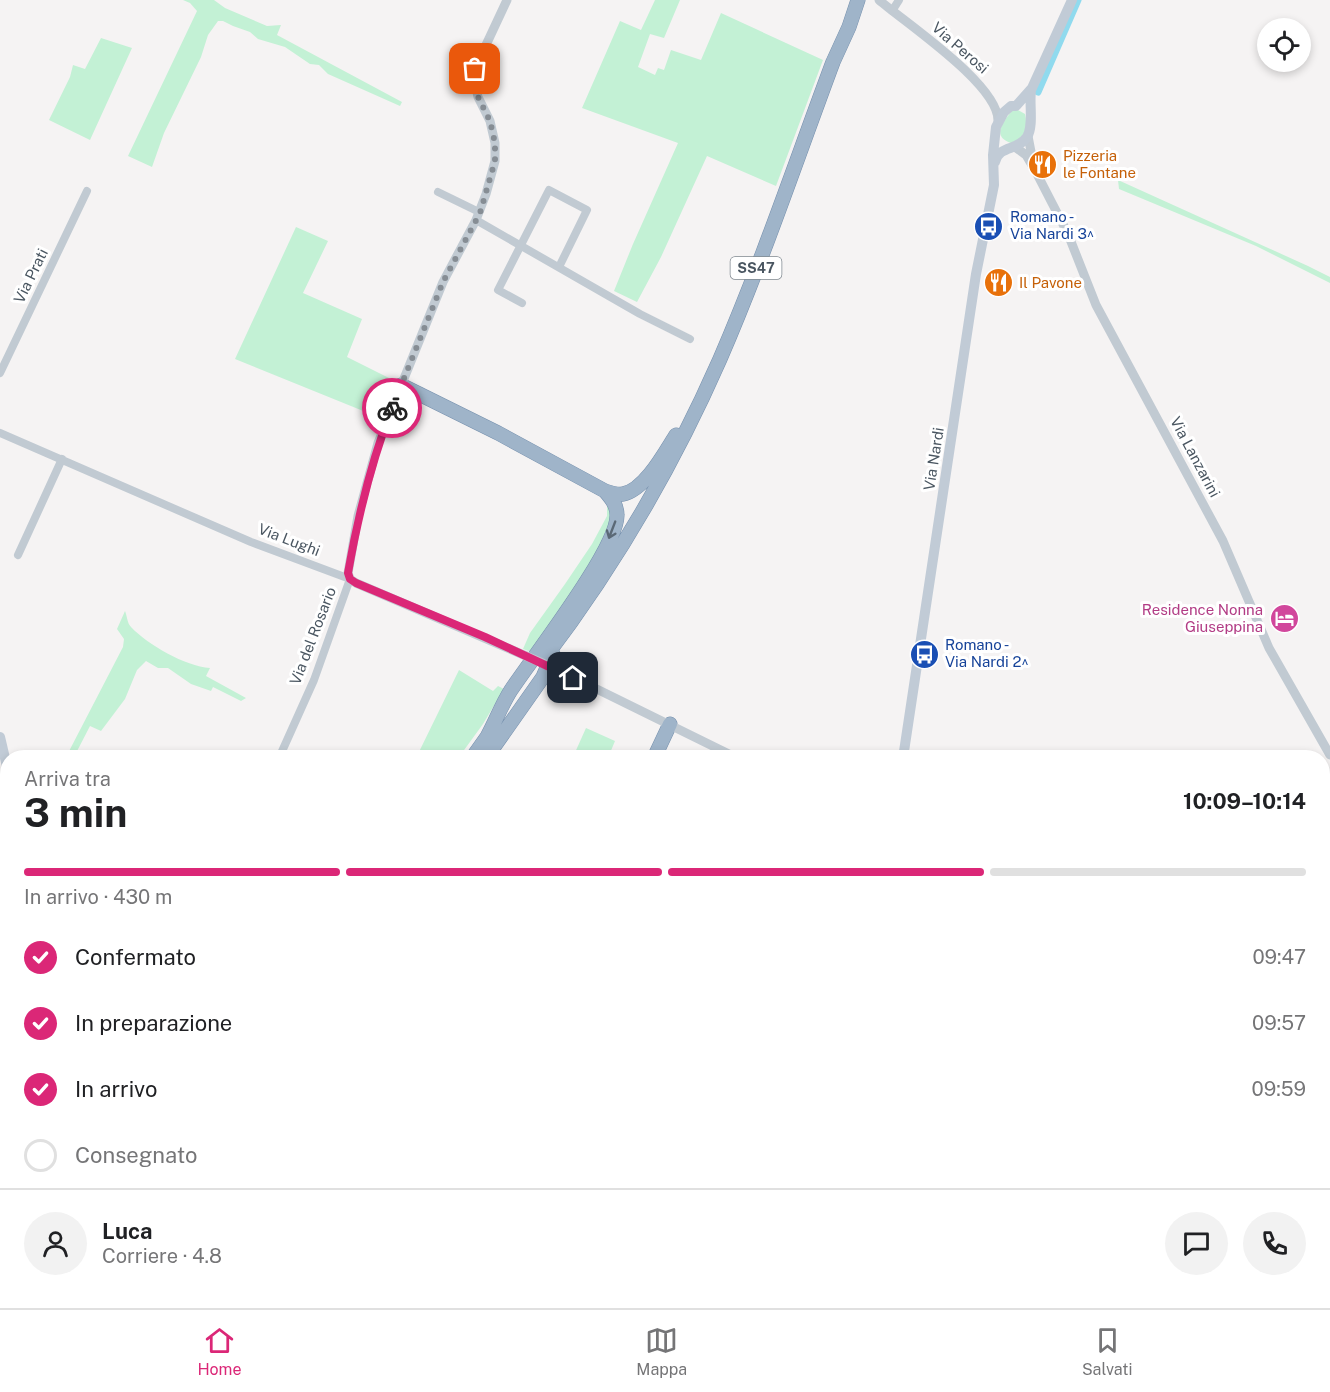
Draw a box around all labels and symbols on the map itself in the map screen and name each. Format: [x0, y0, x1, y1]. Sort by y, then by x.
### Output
street label: Via Perosi [929, 19, 992, 77]
pin [449, 43, 500, 94]
place label: Pizzeria le Fontane [1063, 147, 1136, 181]
restaurant icon: Pizzeria le Fontane [1026, 149, 1058, 181]
place label: Romano - Via Nardi 3^ [1010, 208, 1094, 242]
bus stop icon: Romano - Via Nardi 3^ [973, 210, 1005, 242]
street label: Via Prati [10, 246, 51, 306]
road number: SS47 [730, 257, 782, 279]
restaurant icon: Il Pavone [982, 267, 1014, 299]
place label: Il Pavone [1019, 274, 1082, 291]
courier [362, 378, 422, 438]
street label: Via Lanzarini [1167, 414, 1224, 500]
street label: Via Nardi [920, 426, 947, 492]
street label: Via Lughi [256, 520, 322, 559]
one-way arrow [606, 521, 617, 539]
street label: Via del Rosario [286, 584, 339, 687]
place label: Residence Nonna Giuseppina [1142, 601, 1263, 635]
hotel icon: Residence Nonna Giuseppina [1268, 603, 1300, 635]
place label: Romano - Via Nardi 2^ [945, 636, 1028, 670]
bus stop icon: Romano - Via Nardi 2^ [908, 638, 940, 670]
pin [547, 652, 598, 703]

